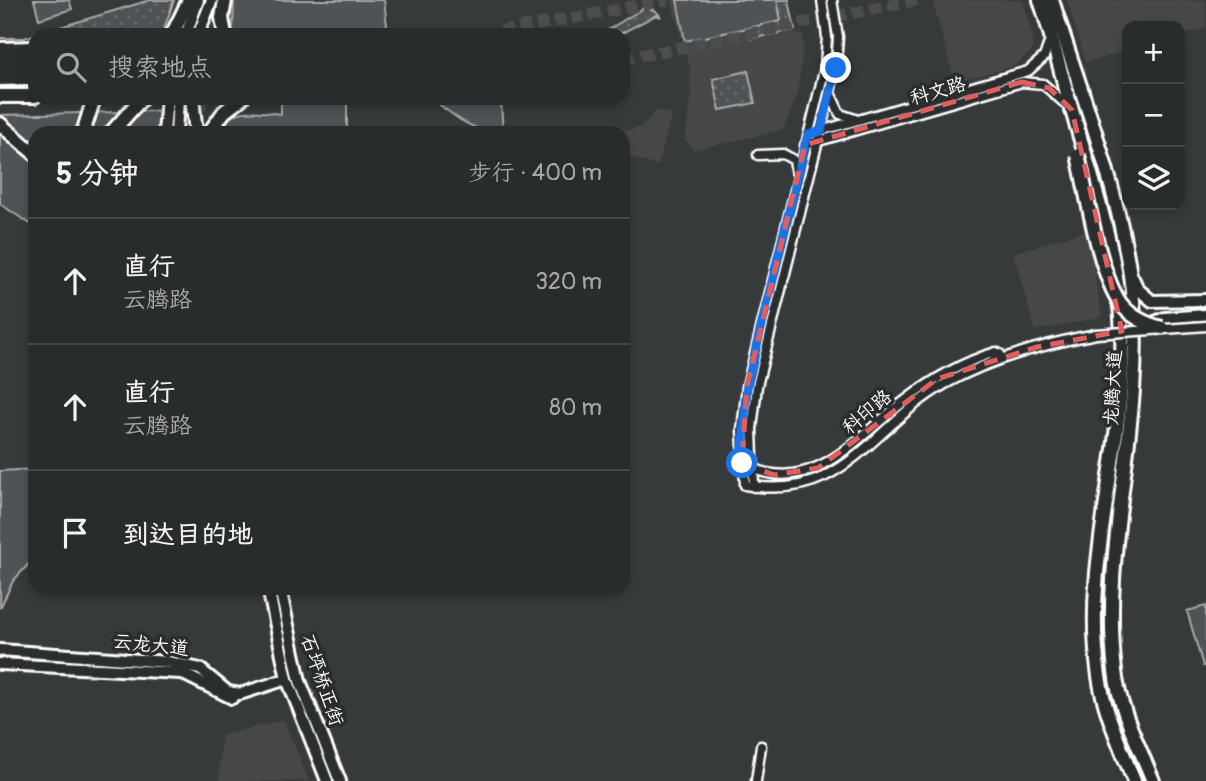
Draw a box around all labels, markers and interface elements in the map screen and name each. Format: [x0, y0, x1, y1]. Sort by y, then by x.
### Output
map controls [1122, 21, 1185, 210]
button: + [1122, 21, 1185, 84]
search box [28, 28, 630, 105]
icon: search [52, 48, 90, 86]
text: 搜索地点 [108, 52, 212, 84]
route end [820, 52, 851, 83]
street label: 科文路 [907, 72, 969, 110]
button: − [1122, 84, 1185, 147]
button: layers [1122, 147, 1185, 210]
text: 5 分钟 [56, 155, 139, 192]
text: 步行 · 400 m [468, 158, 602, 187]
text: 直行 [123, 251, 175, 283]
icon: ahead [56, 262, 94, 300]
text: 320 m [535, 267, 602, 296]
text: 云腾路 [123, 285, 192, 314]
street label: 龙腾大道 [1099, 349, 1127, 427]
text: 直行 [123, 377, 175, 409]
street label: 科印路 [837, 384, 897, 440]
icon: ahead [56, 388, 94, 426]
text: 80 m [549, 393, 602, 422]
text: 云腾路 [123, 411, 192, 440]
route start [726, 447, 757, 478]
icon: arrive [56, 514, 94, 552]
text: 到达目的地 [123, 519, 253, 551]
street label: 云龙大道 [112, 629, 190, 661]
street label: 石坪桥正街 [295, 631, 349, 729]

